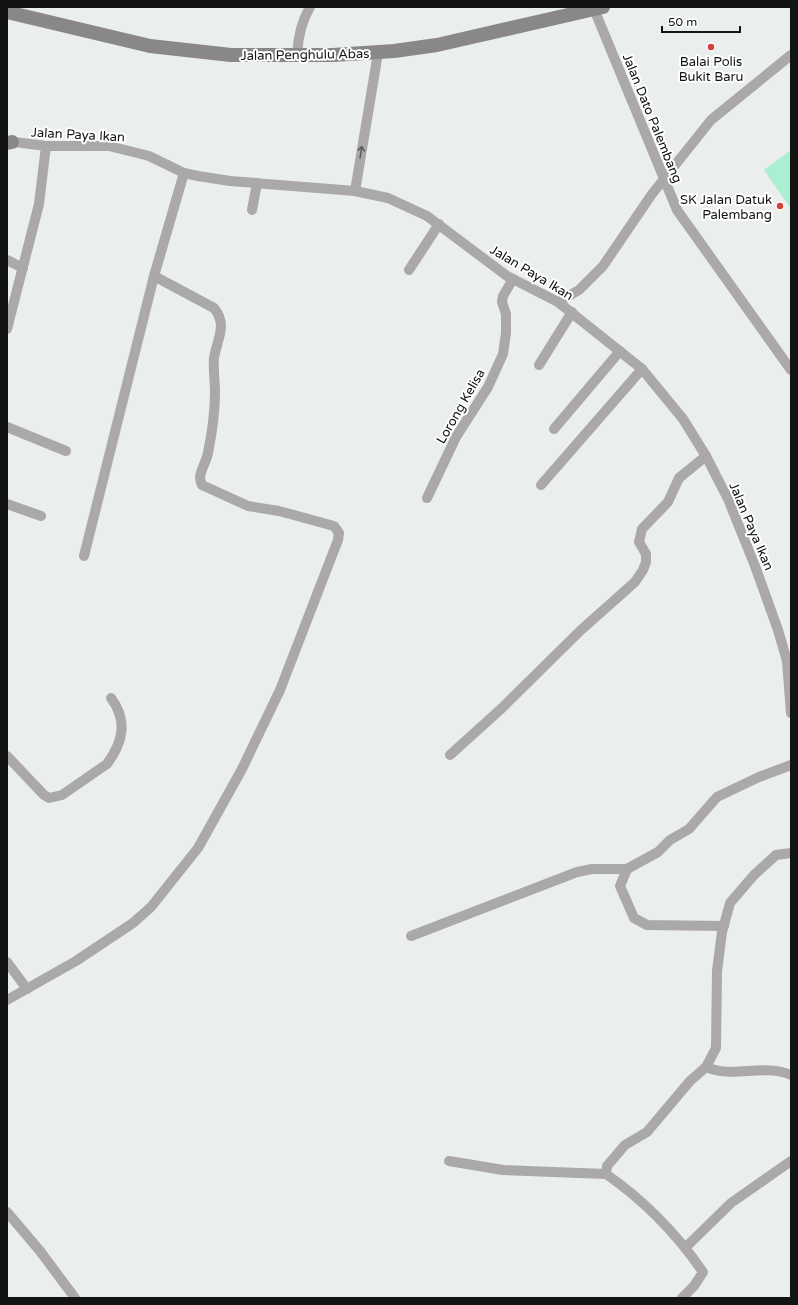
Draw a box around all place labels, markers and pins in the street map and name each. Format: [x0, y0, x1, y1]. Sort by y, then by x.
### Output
marker: Balai Polis Bukit Baru [706, 42, 716, 52]
place label: Balai Polis Bukit Baru [679, 54, 743, 85]
place label: SK Jalan Datuk Palembang [680, 192, 772, 223]
marker: SK Jalan Datuk Palembang [775, 201, 785, 211]

